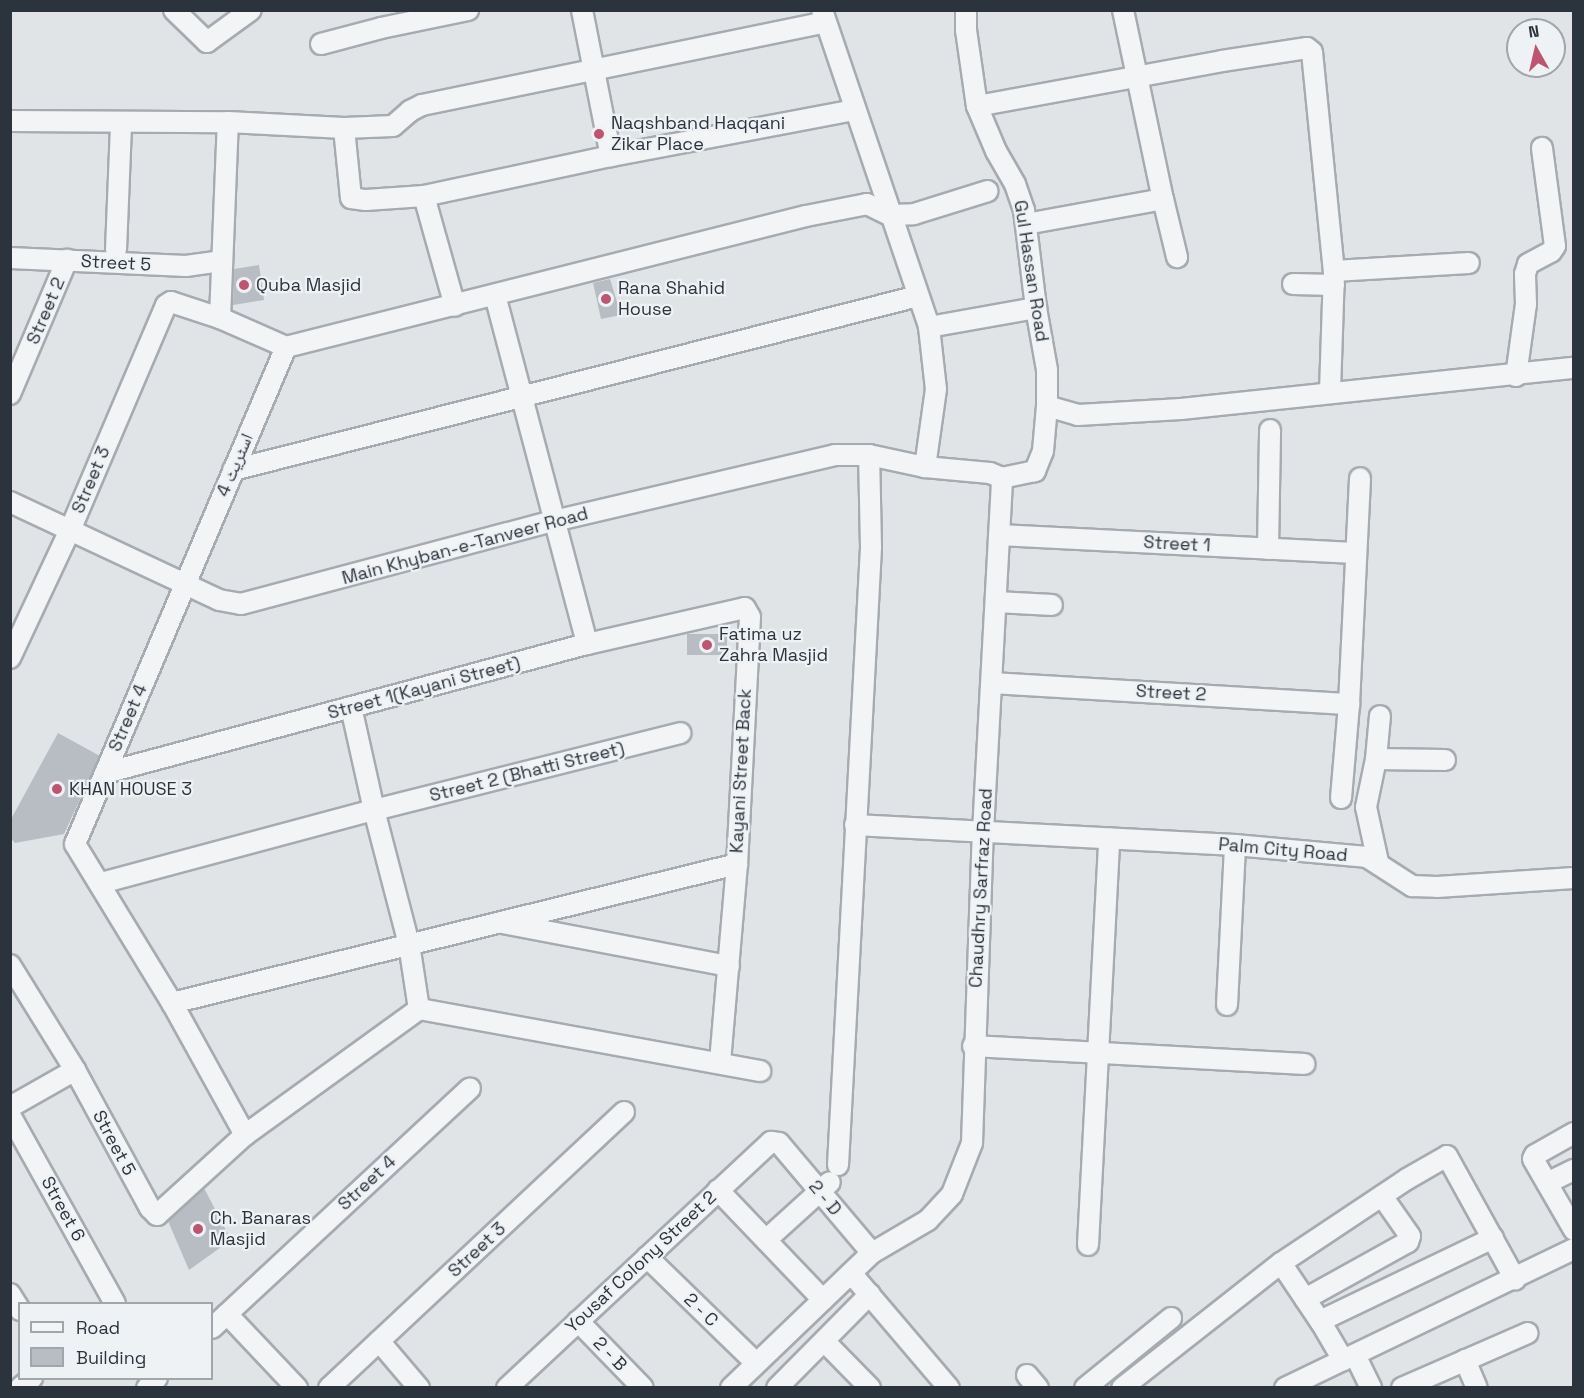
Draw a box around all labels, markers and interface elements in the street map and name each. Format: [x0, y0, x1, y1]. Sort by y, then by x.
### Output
north arrow [1506, 18, 1566, 78]
text: N [1527, 21, 1540, 43]
place label: Naqshband Haqqani Zikar Place [611, 113, 785, 156]
marker: Naqshband Haqqani Zikar Place [592, 127, 606, 141]
street label: Gul Hassan Road [1009, 199, 1053, 343]
street label: Street 5 [80, 250, 152, 276]
street label: Street 2 [22, 274, 70, 348]
place label: Quba Masjid [256, 274, 361, 296]
marker: Quba Masjid [237, 278, 251, 292]
place label: Rana Shahid House [618, 278, 725, 320]
marker: Rana Shahid House [599, 292, 613, 306]
street label: اسٹریٹ 4 [212, 430, 258, 500]
street label: Street 3 [67, 443, 115, 517]
street label: Main Khyban-e-Tanveer Road [340, 503, 590, 589]
street label: Street 1 [1143, 531, 1211, 557]
place label: Fatima uz Zahra Masjid [719, 624, 828, 666]
marker: Fatima uz Zahra Masjid [700, 638, 714, 652]
street label: Street 1(Kayani Street) [325, 652, 523, 724]
street label: Street 2 [1135, 680, 1207, 706]
street label: Street 4 [104, 681, 152, 755]
street label: Kayani Street Back [726, 688, 756, 854]
street label: Street 2 (Bhatti Street) [427, 737, 627, 807]
place label: KHAN HOUSE 3 [69, 778, 192, 800]
marker: KHAN HOUSE 3 [50, 782, 64, 796]
street label: Chaudhry Sarfraz Road [965, 788, 997, 988]
street label: Palm City Road [1218, 834, 1348, 866]
street label: Street 5 [88, 1107, 140, 1179]
street label: Street 4 [334, 1151, 400, 1215]
street label: Street 6 [36, 1173, 90, 1245]
street label: 2 - D [804, 1176, 846, 1220]
street label: Yousaf Colony Street 2 [561, 1186, 721, 1338]
place label: Ch. Banaras Masjid [210, 1208, 312, 1250]
street label: Street 3 [444, 1218, 510, 1282]
marker: Ch. Banaras Masjid [191, 1222, 205, 1236]
street label: 2 - C [679, 1288, 723, 1332]
legend [18, 1302, 213, 1380]
text: Road [76, 1316, 120, 1339]
street label: 2 - B [588, 1332, 632, 1376]
text: Building [76, 1346, 146, 1369]

